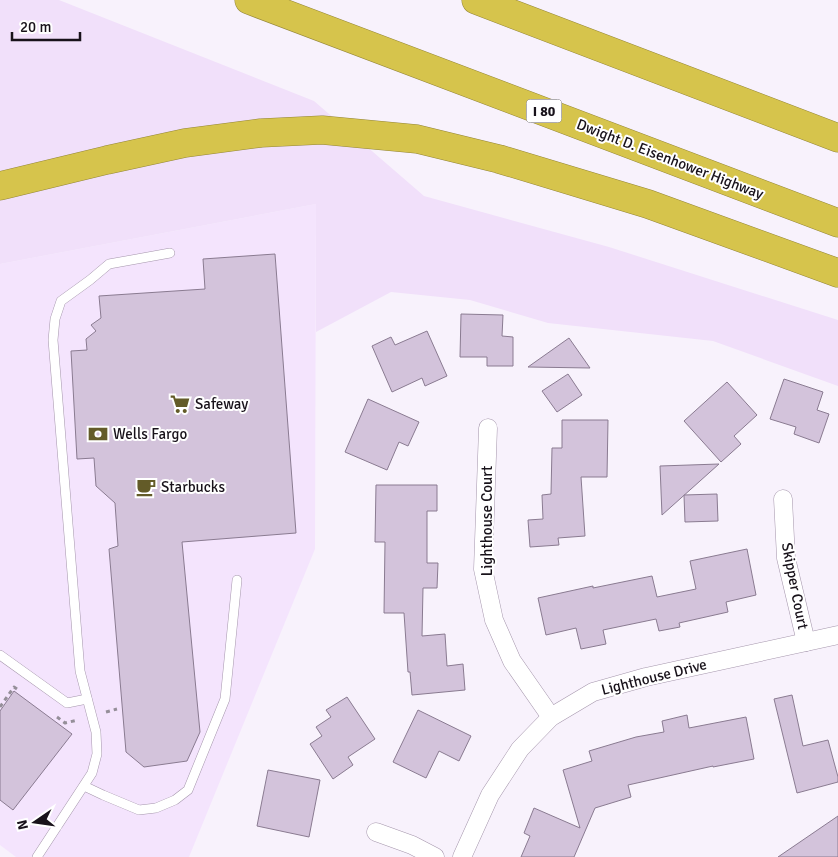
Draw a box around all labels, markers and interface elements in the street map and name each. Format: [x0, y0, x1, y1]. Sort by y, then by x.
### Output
scale bar [12, 10, 80, 42]
text: 20 m [20, 18, 51, 36]
road number: I 80 [526, 100, 562, 122]
street label: Dwight D. Eisenhower Highway [574, 115, 766, 203]
supermarket icon: Safeway [169, 393, 191, 415]
place label: Safeway [195, 395, 248, 413]
bank icon: Wells Fargo [87, 423, 109, 445]
place label: Wells Fargo [113, 425, 187, 443]
street label: Lighthouse Court [478, 466, 496, 576]
cafe icon: Starbucks [135, 476, 157, 498]
place label: Starbucks [161, 478, 225, 496]
street label: Skipper Court [778, 541, 812, 631]
street label: Lighthouse Drive [599, 655, 709, 699]
north arrow [10, 797, 60, 847]
text: N [13, 818, 32, 831]

